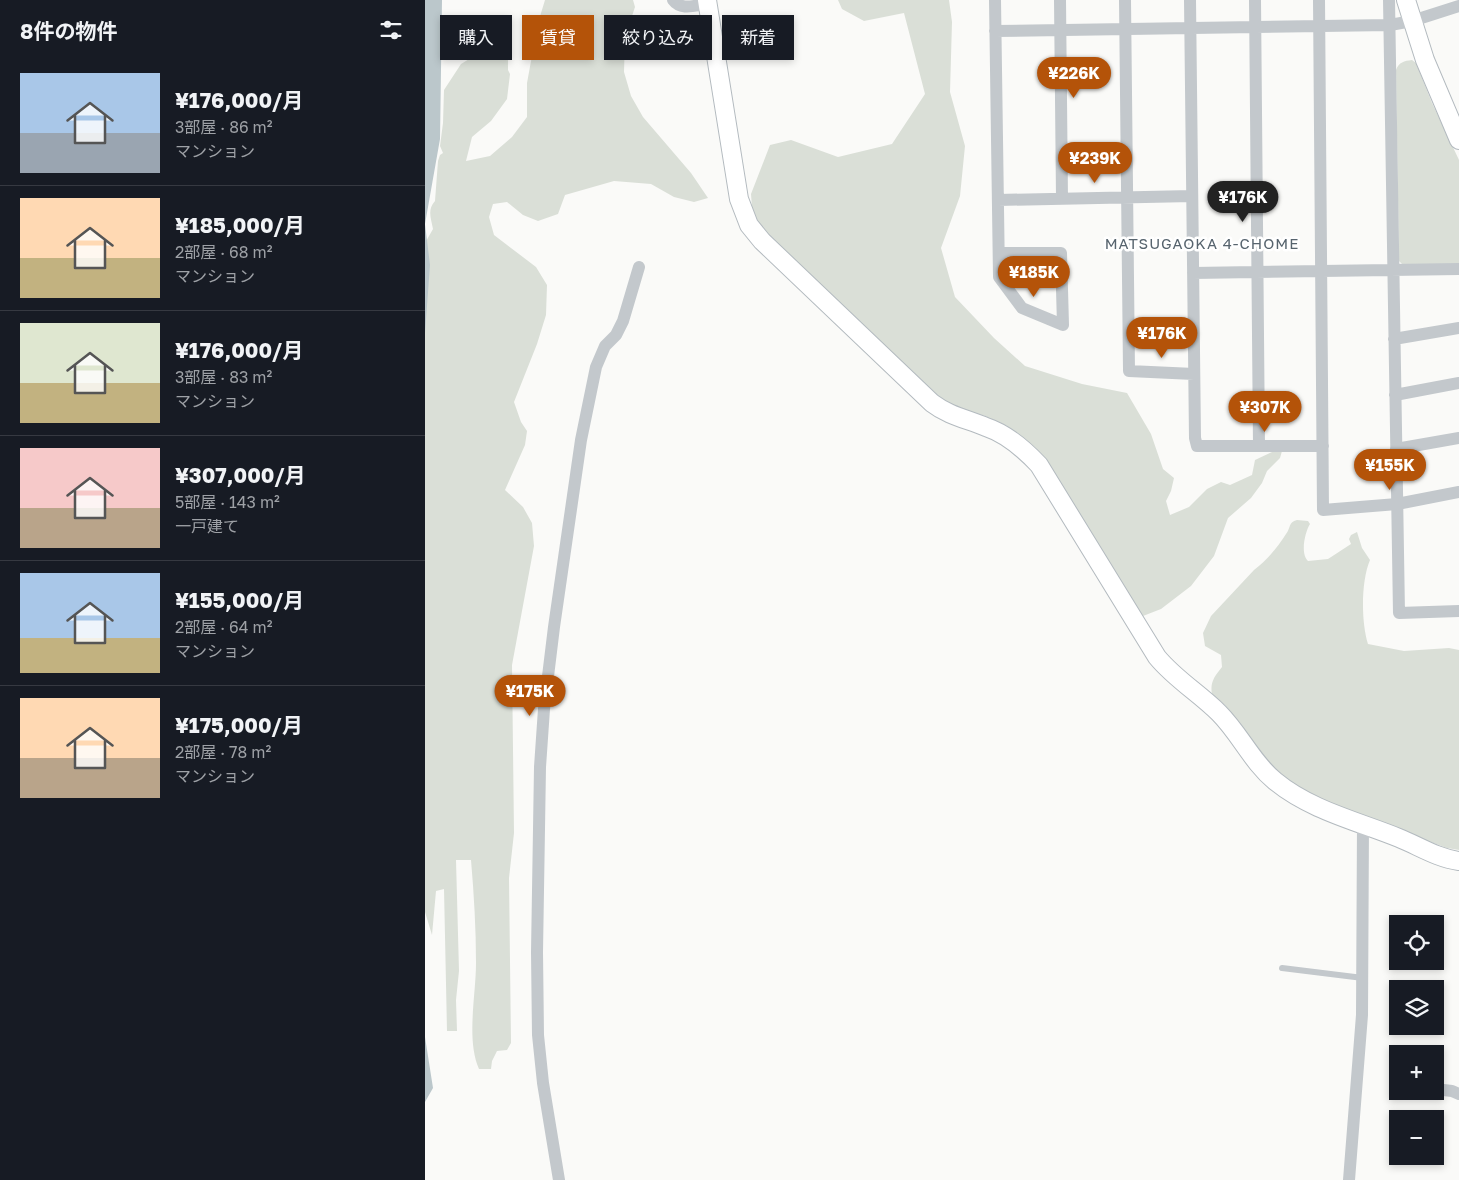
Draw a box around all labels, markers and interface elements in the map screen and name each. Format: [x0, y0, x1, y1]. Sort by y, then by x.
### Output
chip: 購入 [440, 15, 512, 60]
chip: 賃貸 [522, 15, 594, 60]
chip: 絞り込み [604, 15, 712, 60]
chip: 新着 [722, 15, 794, 60]
icon: filters [377, 16, 405, 44]
text: 8件の物件 [20, 18, 117, 44]
pin: ¥226K [1039, 56, 1109, 99]
text: ¥226K [1048, 63, 1100, 83]
text: ¥176,000/月 [175, 87, 303, 113]
icon: home [60, 93, 120, 153]
text: 3部屋 · 86 m² [175, 117, 273, 137]
text: マンション [175, 141, 255, 161]
pin: ¥239K [1060, 142, 1130, 184]
text: ¥239K [1069, 148, 1121, 168]
pin: ¥176K [1208, 180, 1278, 223]
text: ¥176K [1218, 187, 1268, 207]
text: ¥185,000/月 [175, 212, 305, 238]
icon: home [60, 218, 120, 278]
district label: MATSUGAOKA 4-CHOME [1105, 234, 1299, 252]
text: 2部屋 · 68 m² [175, 242, 272, 262]
pin: ¥185K [999, 256, 1069, 298]
text: ¥185K [1009, 262, 1059, 282]
text: マンション [175, 266, 255, 286]
pin: ¥176K [1127, 316, 1197, 359]
text: ¥176K [1137, 323, 1187, 343]
text: ¥176,000/月 [175, 337, 303, 363]
icon: home [60, 343, 120, 403]
text: 3部屋 · 83 m² [175, 367, 272, 387]
pin: ¥307K [1230, 390, 1300, 433]
text: マンション [175, 391, 255, 411]
text: ¥307K [1239, 397, 1291, 417]
pin: ¥155K [1355, 448, 1425, 491]
text: ¥155K [1365, 455, 1415, 475]
text: ¥307,000/月 [175, 462, 306, 488]
icon: home [60, 468, 120, 528]
text: 5部屋 · 143 m² [175, 492, 280, 512]
text: 一戸建て [175, 516, 239, 536]
text: ¥155,000/月 [175, 587, 304, 613]
icon: home [60, 593, 120, 653]
text: 2部屋 · 64 m² [175, 617, 272, 637]
text: マンション [175, 641, 255, 661]
pin: ¥175K [495, 674, 565, 717]
text: ¥175K [506, 681, 554, 701]
text: ¥175,000/月 [175, 712, 303, 738]
icon: home [60, 718, 120, 778]
text: 2部屋 · 78 m² [175, 742, 271, 762]
text: マンション [175, 766, 255, 786]
map controls [1389, 915, 1444, 1165]
button: locate [1389, 915, 1444, 970]
button: layers [1389, 980, 1444, 1035]
button: + [1389, 1045, 1444, 1100]
button: − [1389, 1110, 1444, 1165]

